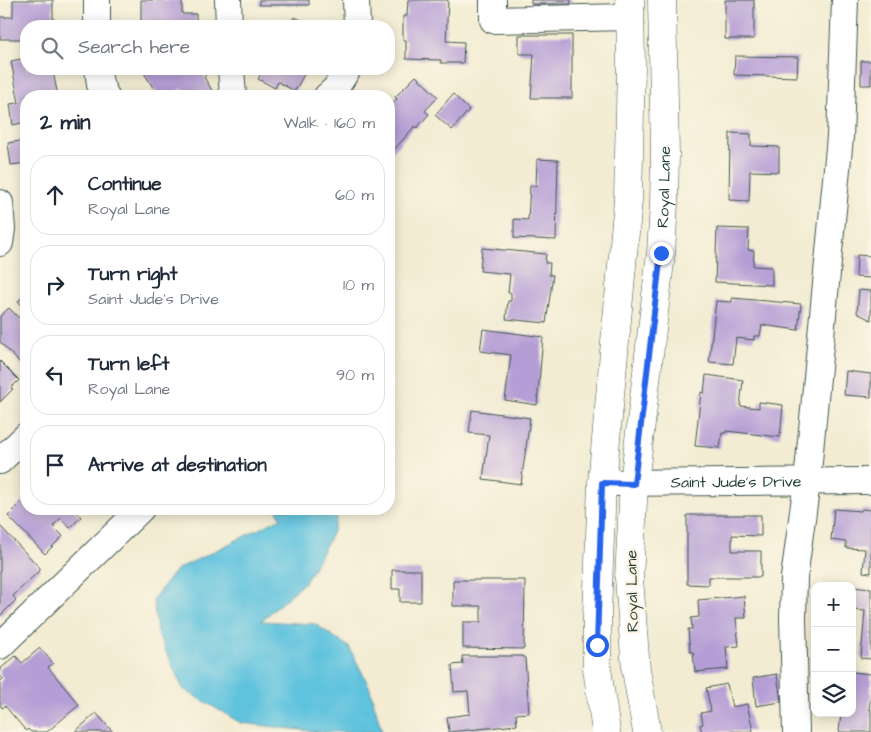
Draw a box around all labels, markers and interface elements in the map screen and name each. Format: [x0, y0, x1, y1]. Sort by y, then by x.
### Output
search box [20, 20, 395, 75]
icon: search [38, 34, 66, 62]
text: Search here [78, 34, 190, 61]
text: 2 min [40, 108, 90, 137]
text: Walk · 160 m [283, 112, 375, 134]
street label: Royal Lane [652, 145, 676, 229]
text: Continue [88, 171, 162, 198]
icon: ahead [41, 181, 69, 209]
text: 60 m [335, 184, 374, 206]
text: Royal Lane [88, 198, 170, 220]
route end [650, 242, 673, 265]
text: Turn right [88, 261, 177, 288]
icon: right [41, 271, 69, 299]
text: 10 m [343, 274, 374, 296]
text: Saint Jude's Drive [88, 288, 219, 310]
text: Turn left [88, 351, 169, 378]
icon: left [41, 361, 69, 389]
text: 90 m [336, 364, 374, 386]
text: Royal Lane [88, 378, 170, 400]
icon: arrive [41, 451, 69, 479]
text: Arrive at destination [88, 452, 267, 479]
street label: Saint Jude's Drive [671, 471, 802, 493]
street label: Royal Lane [620, 549, 645, 632]
map controls [811, 582, 856, 717]
button: + [811, 582, 856, 627]
button: − [811, 627, 856, 672]
route start [586, 634, 609, 657]
button: layers [811, 672, 856, 717]

